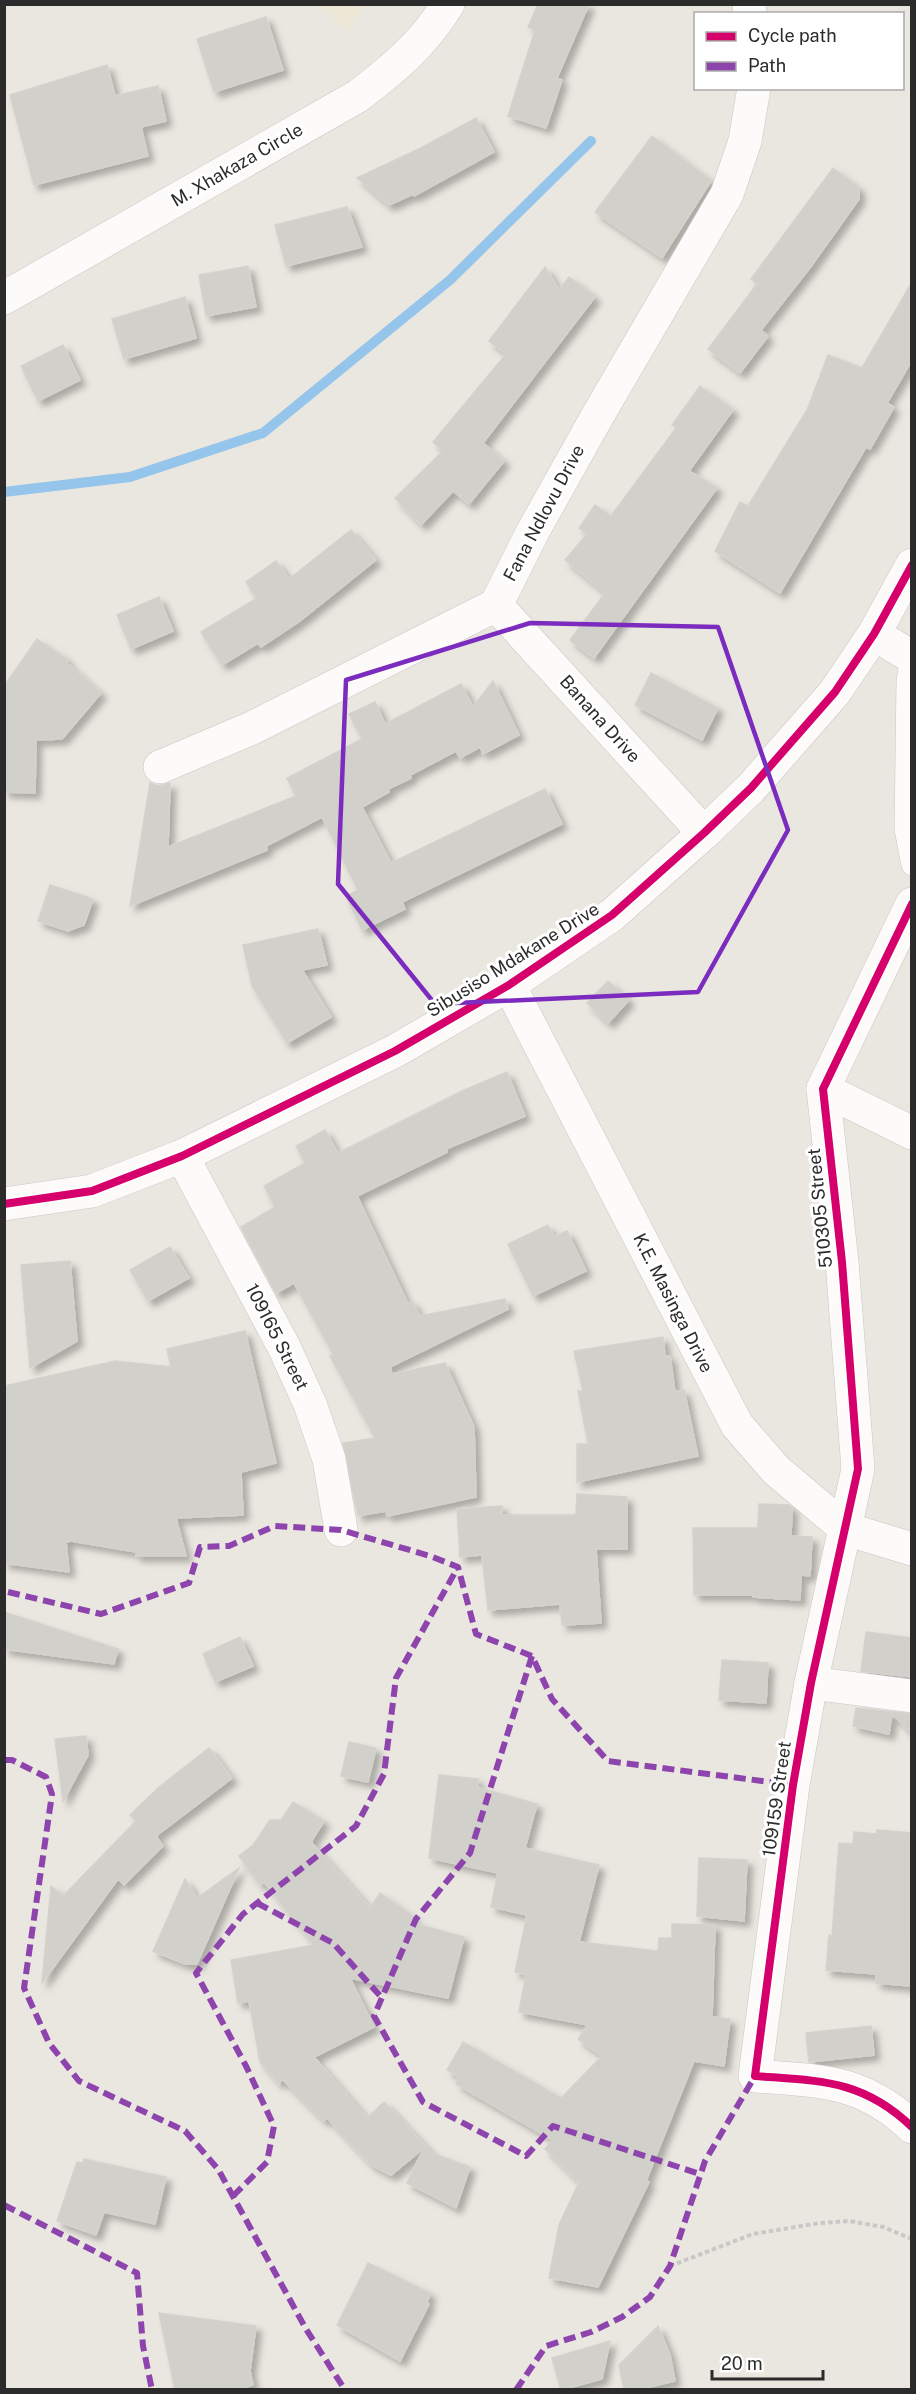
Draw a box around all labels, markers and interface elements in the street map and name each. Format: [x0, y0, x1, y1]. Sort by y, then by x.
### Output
legend [694, 12, 904, 90]
text: Cycle path [748, 25, 837, 46]
text: Path [748, 55, 786, 76]
street label: M. Xhakaza Circle [167, 118, 306, 211]
street label: Fana Ndlovu Drive [499, 441, 588, 585]
street label: Banana Drive [556, 671, 645, 767]
street label: Sibusiso Mdakane Drive [423, 898, 603, 1021]
street label: 510305 Street [803, 1147, 836, 1269]
street label: K.E. Masinga Drive [629, 1230, 718, 1376]
street label: 109165 Street [242, 1280, 313, 1393]
street label: 109159 Street [758, 1740, 795, 1858]
scale bar [712, 2343, 823, 2381]
text: 20 m [721, 2353, 763, 2374]

